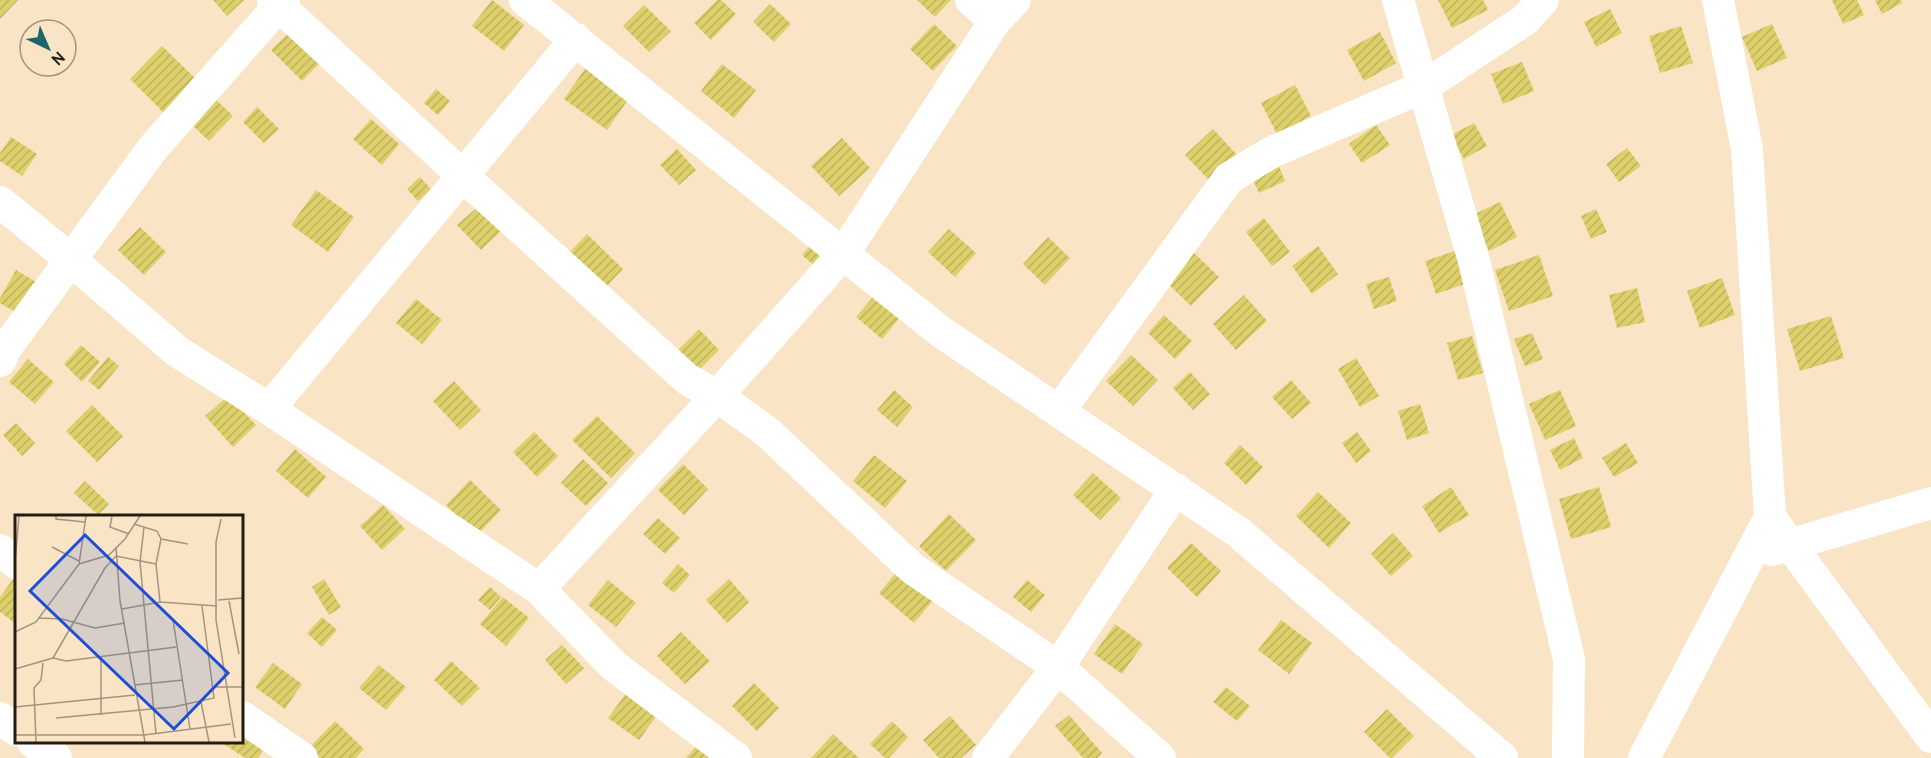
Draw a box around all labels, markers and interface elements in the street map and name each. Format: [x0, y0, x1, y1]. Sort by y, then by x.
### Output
north arrow [18, 18, 78, 78]
text: N [46, 46, 68, 69]
inset map [15, 515, 243, 743]

